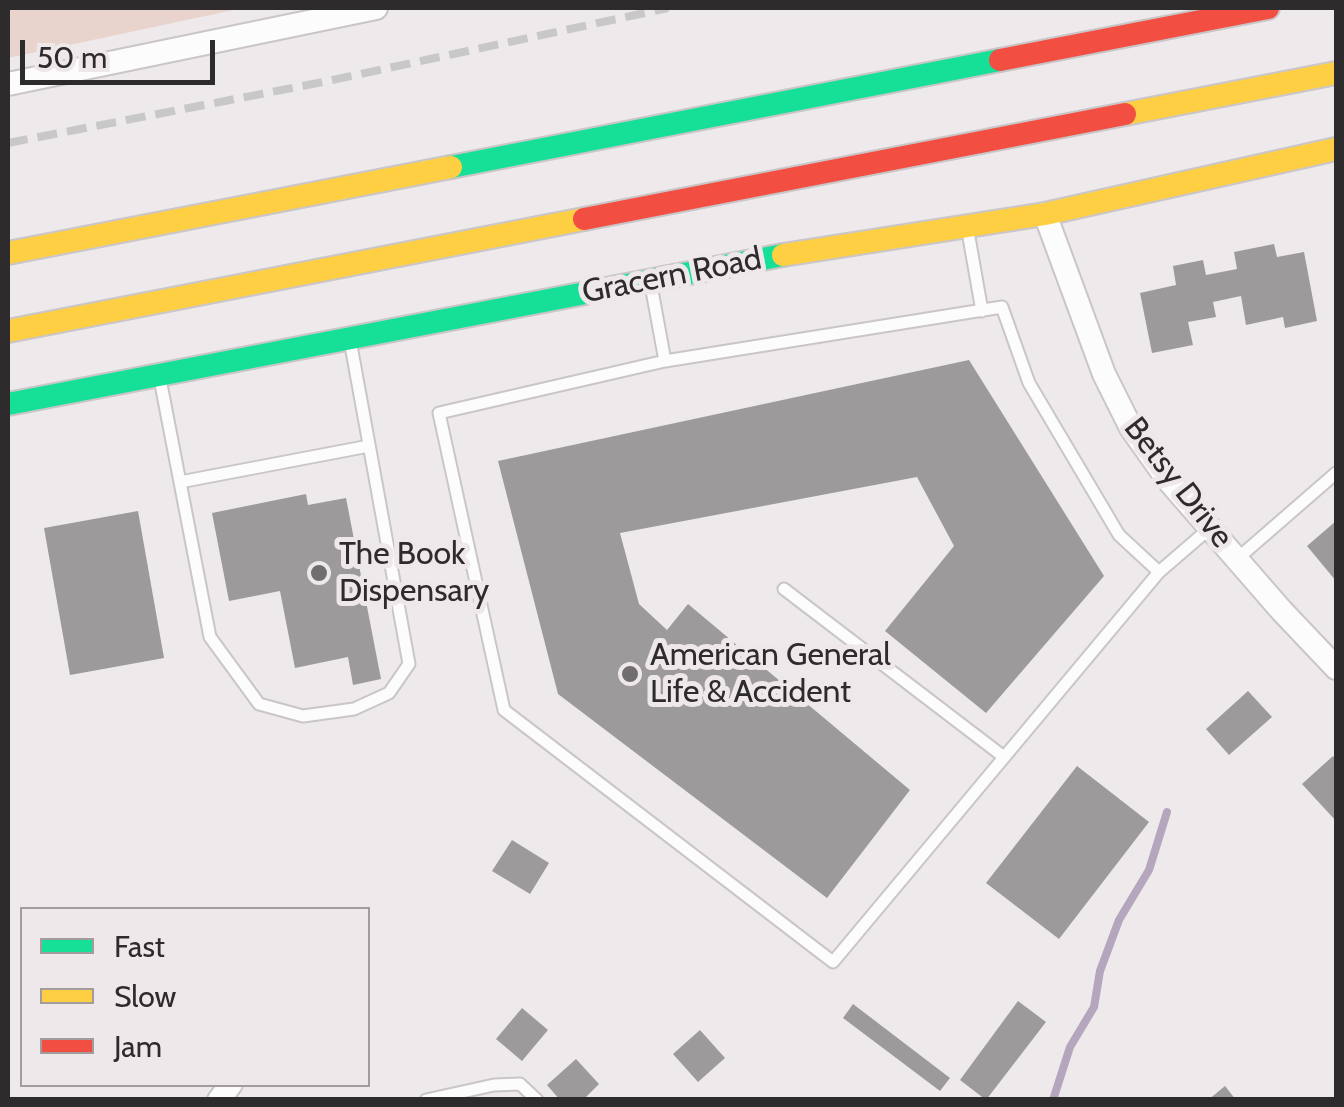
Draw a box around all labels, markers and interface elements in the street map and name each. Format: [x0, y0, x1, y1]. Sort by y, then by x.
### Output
scale bar [25, 20, 220, 82]
text: 50 m [37, 39, 107, 76]
street label: Gracern Road [579, 240, 765, 312]
street label: Betsy Drive [1115, 410, 1241, 556]
place label: The Book Dispensary [339, 536, 489, 611]
marker: The Book Dispensary [308, 562, 330, 584]
place label: American General Life & Accident [650, 637, 891, 712]
marker: American General Life & Accident [619, 663, 641, 685]
legend [20, 907, 370, 1087]
text: Fast [114, 928, 165, 965]
text: Slow [114, 978, 176, 1015]
text: Jam [114, 1028, 162, 1065]

